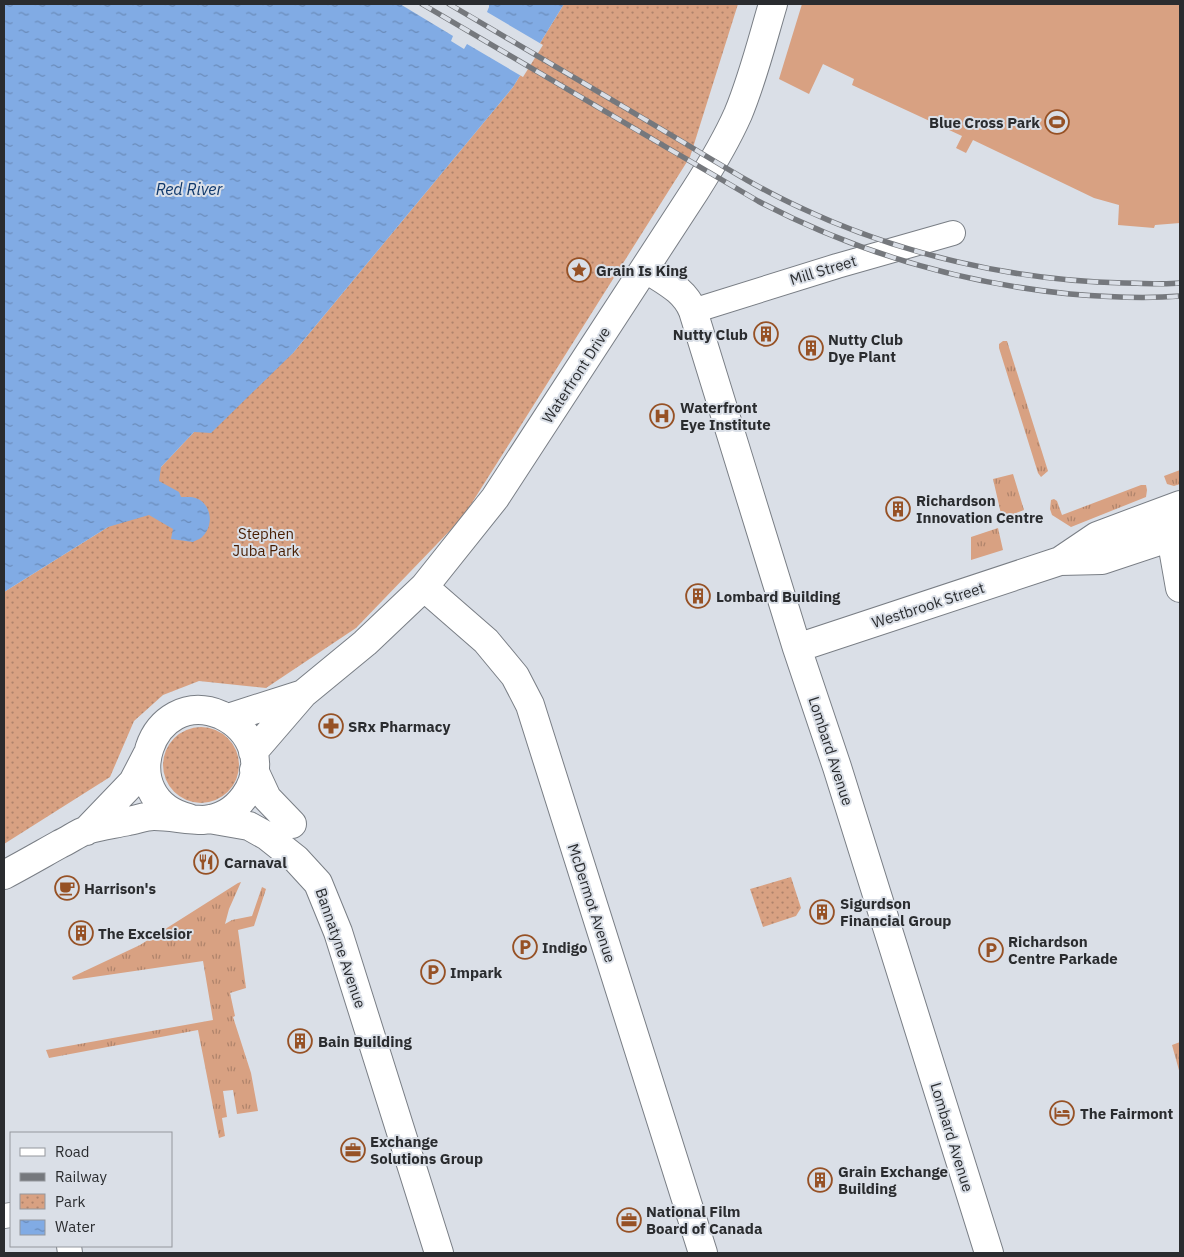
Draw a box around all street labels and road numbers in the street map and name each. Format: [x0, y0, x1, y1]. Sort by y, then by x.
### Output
street label: Mill Street [787, 251, 859, 289]
street label: Waterfront Drive [538, 323, 614, 427]
street label: Westbrook Street [869, 578, 987, 632]
street label: Lombard Avenue [804, 694, 858, 808]
street label: McDermot Avenue [564, 841, 620, 965]
street label: Bannatyne Avenue [312, 885, 370, 1011]
street label: Lombard Avenue [926, 1080, 978, 1194]

